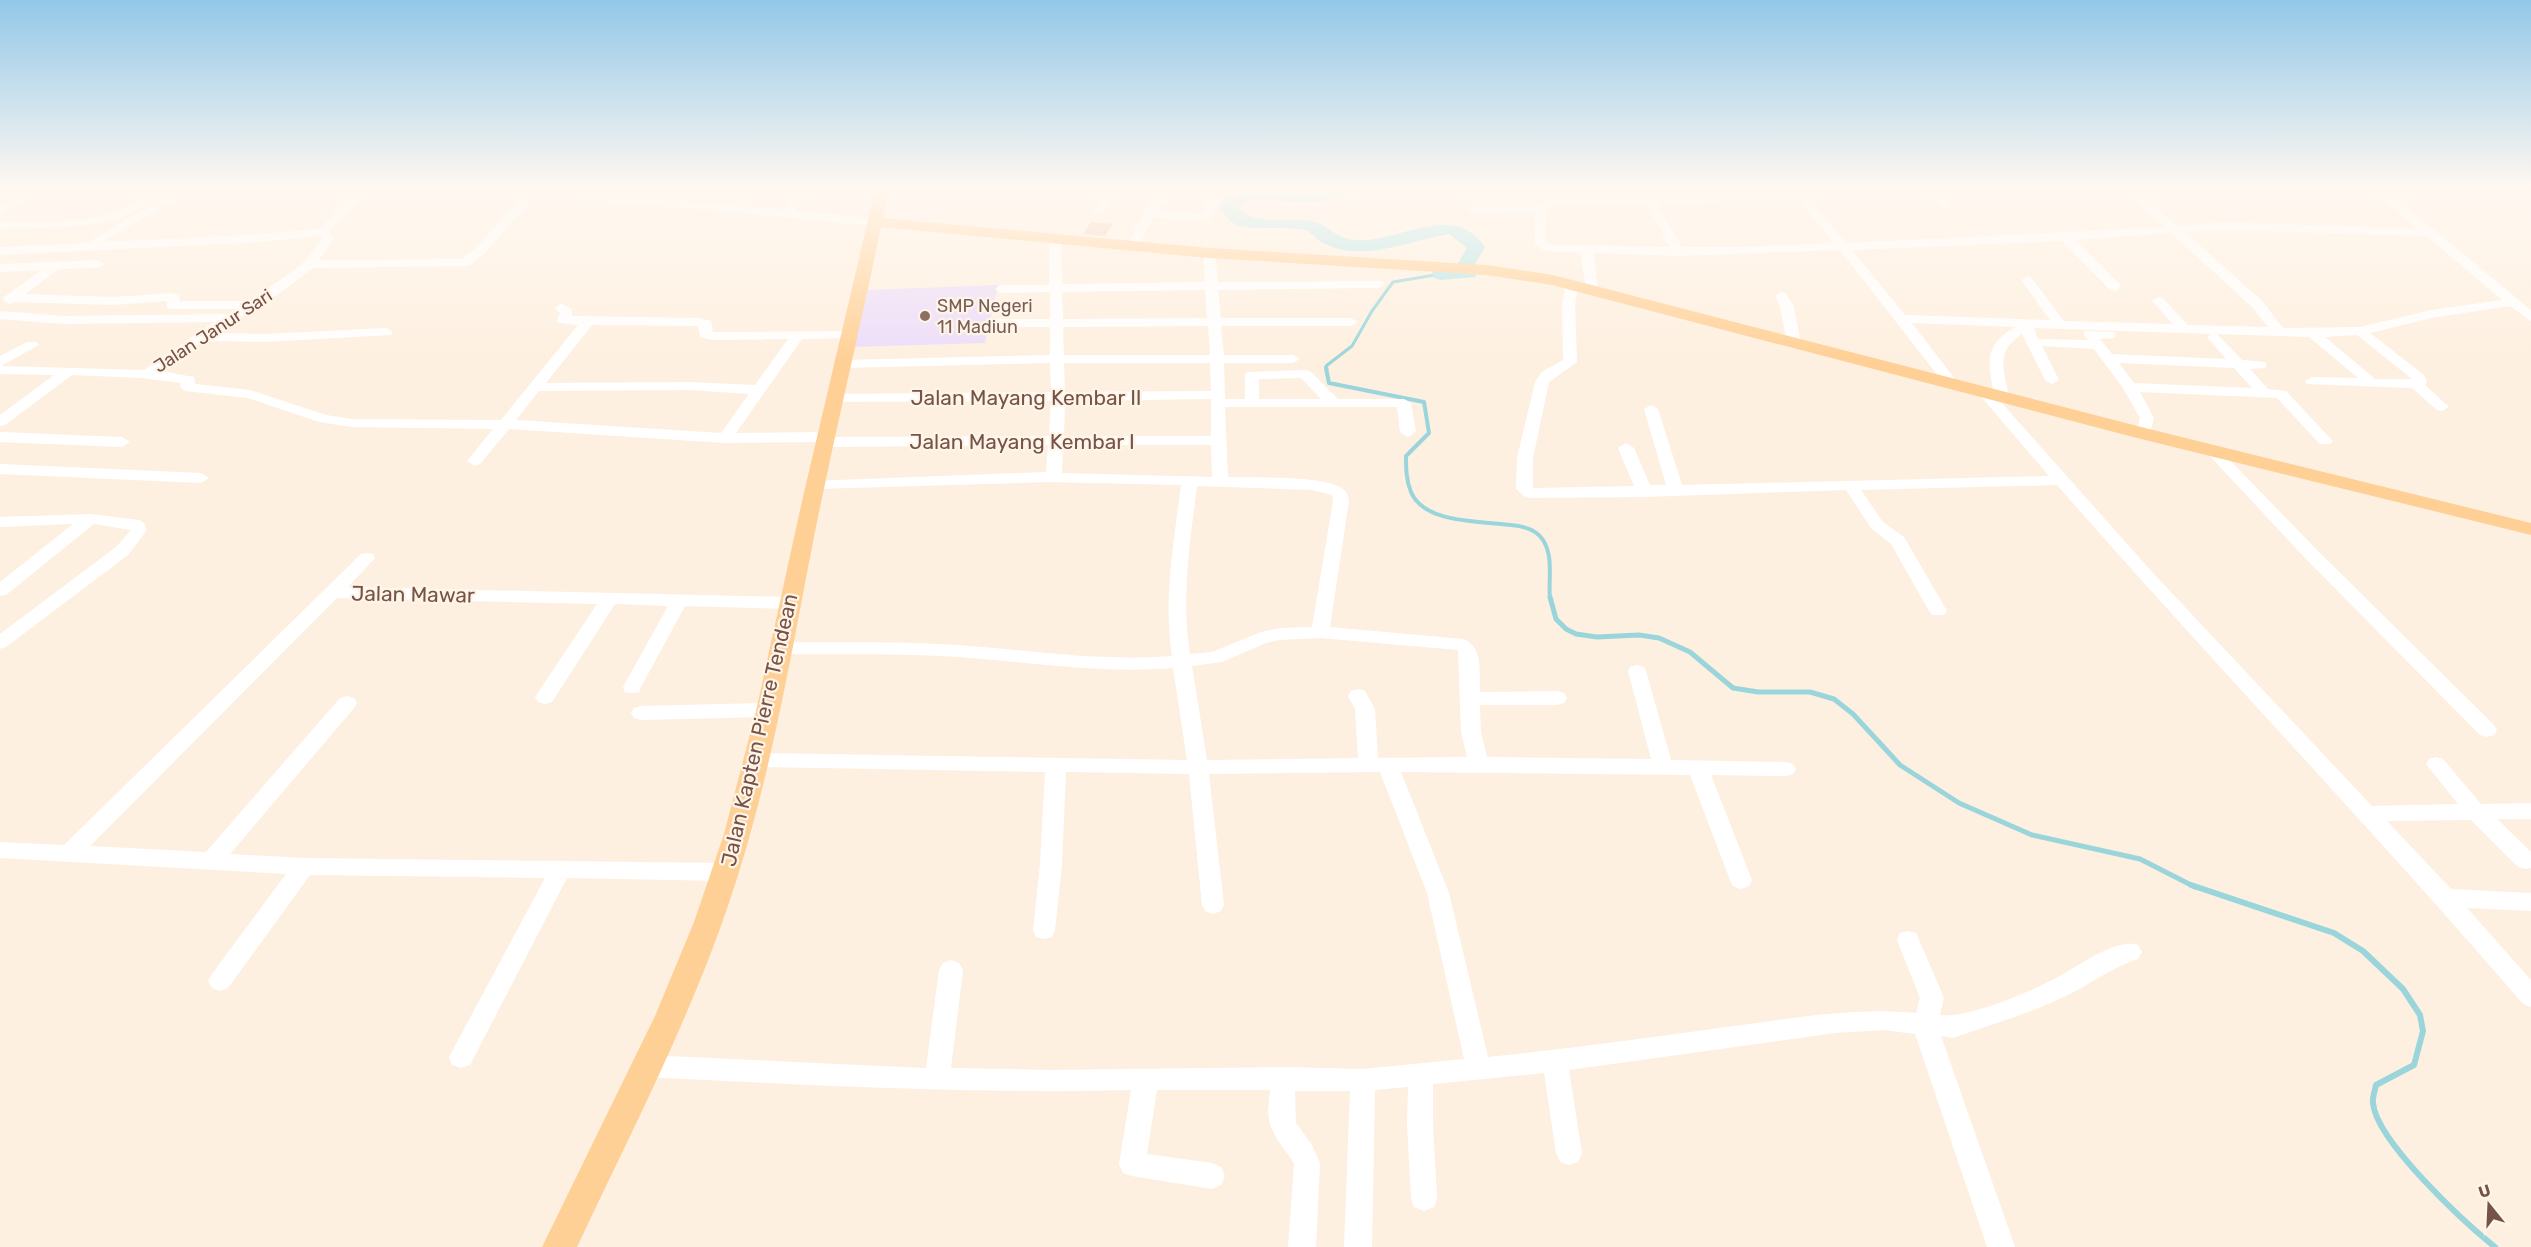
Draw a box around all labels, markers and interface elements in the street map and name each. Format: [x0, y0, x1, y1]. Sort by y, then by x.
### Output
street label: Jalan Janur Sari [150, 284, 276, 378]
place label: SMP Negeri 11 Madiun [937, 295, 1033, 338]
marker: SMP Negeri 11 Madiun [918, 309, 932, 323]
street label: Jalan Mayang Kembar II [910, 385, 1142, 410]
street label: Jalan Mayang Kembar I [909, 429, 1135, 454]
street label: Jalan Mawar [351, 580, 475, 608]
street label: Jalan Kapten Pierre Tendean [715, 591, 803, 869]
north arrow [2459, 1175, 2519, 1235]
text: U [2476, 1180, 2493, 1202]

